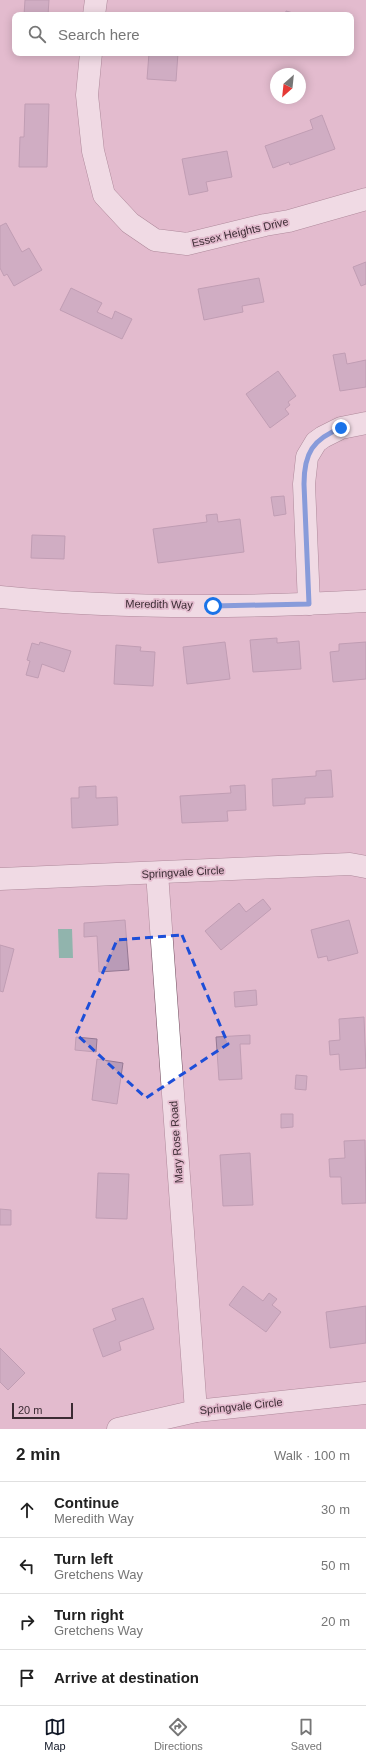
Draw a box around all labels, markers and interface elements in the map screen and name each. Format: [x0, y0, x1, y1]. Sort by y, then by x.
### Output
search box [12, 12, 354, 56]
icon: search [26, 23, 48, 45]
text: Search here [58, 26, 140, 43]
north arrow [270, 68, 306, 104]
street label: Essex Heights Drive [190, 215, 290, 249]
route end [332, 419, 350, 437]
street label: Meredith Way [125, 597, 193, 611]
route start [204, 597, 222, 615]
street label: Springvale Circle [141, 864, 225, 880]
street label: Mary Rose Road [167, 1100, 185, 1184]
street label: Springvale Circle [199, 1396, 283, 1416]
scale bar [12, 1401, 73, 1420]
text: 20 m [18, 1404, 42, 1416]
text: 2 min [16, 1445, 60, 1464]
text: Walk · 100 m [274, 1448, 350, 1463]
text: Continue [54, 1494, 119, 1511]
icon: ahead [16, 1499, 38, 1521]
text: 30 m [321, 1502, 350, 1517]
text: Meredith Way [54, 1511, 134, 1526]
text: Turn left [54, 1550, 113, 1567]
icon: left [16, 1555, 38, 1577]
text: 50 m [321, 1558, 350, 1573]
text: Gretchens Way [54, 1567, 143, 1582]
text: Turn right [54, 1606, 124, 1623]
icon: right [16, 1611, 38, 1633]
text: 20 m [321, 1614, 350, 1629]
text: Gretchens Way [54, 1623, 143, 1638]
icon: arrive [16, 1667, 38, 1689]
text: Arrive at destination [54, 1669, 199, 1686]
tab: Map [44, 1716, 66, 1752]
tab: Directions [154, 1716, 203, 1752]
tab: Saved [291, 1716, 322, 1752]

